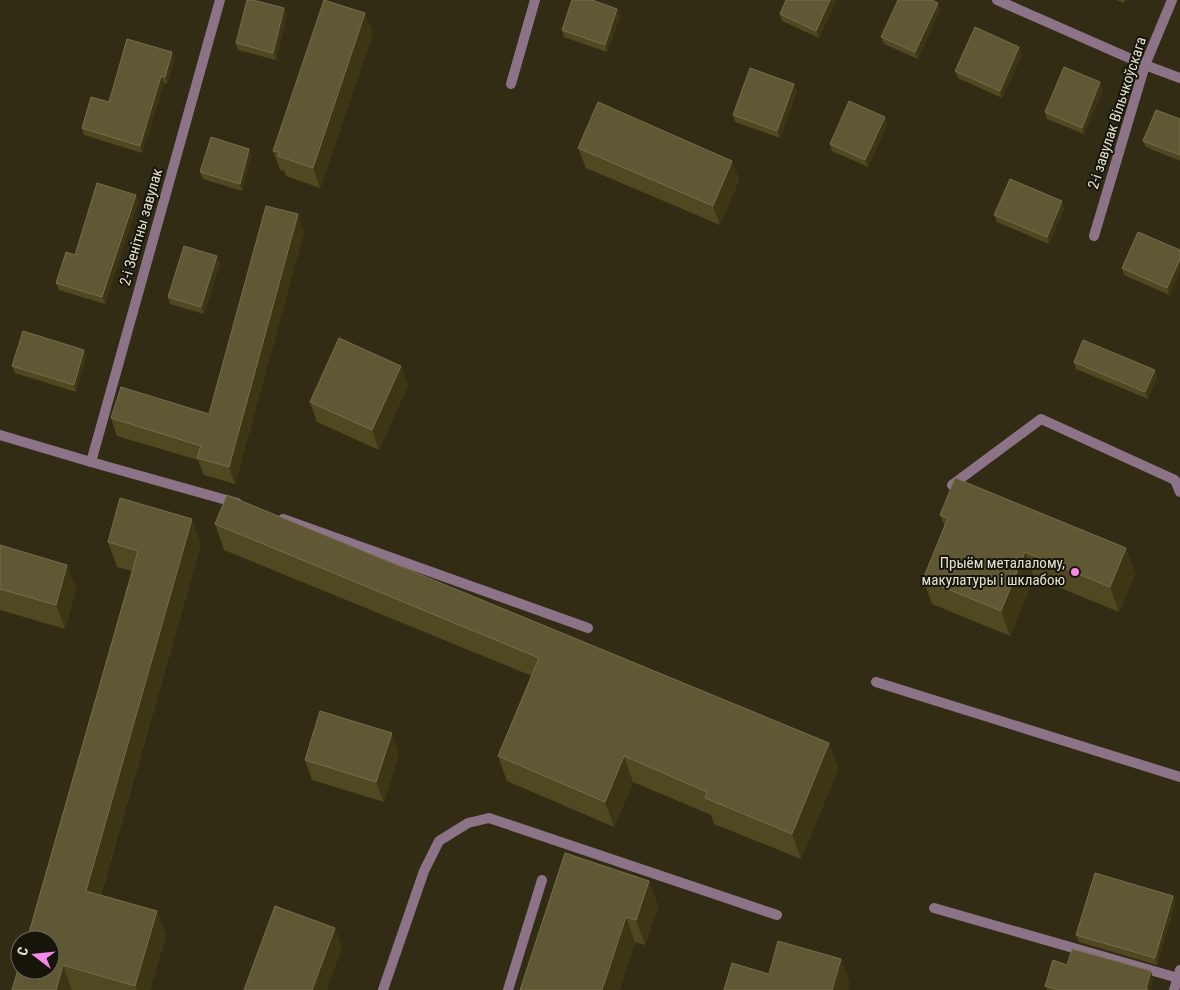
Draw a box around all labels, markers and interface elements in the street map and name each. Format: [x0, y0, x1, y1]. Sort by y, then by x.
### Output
street label: 2-і завулак Вільчкоўскага [1084, 35, 1150, 191]
street label: 2-і Зенітны завулак [116, 166, 166, 288]
place label: Прыём металалому, макулатуры і шклабою [922, 554, 1065, 589]
marker: Прыём металалому, макулатуры і шклабою [1069, 566, 1081, 578]
north arrow [10, 930, 60, 980]
text: С [14, 945, 31, 957]

